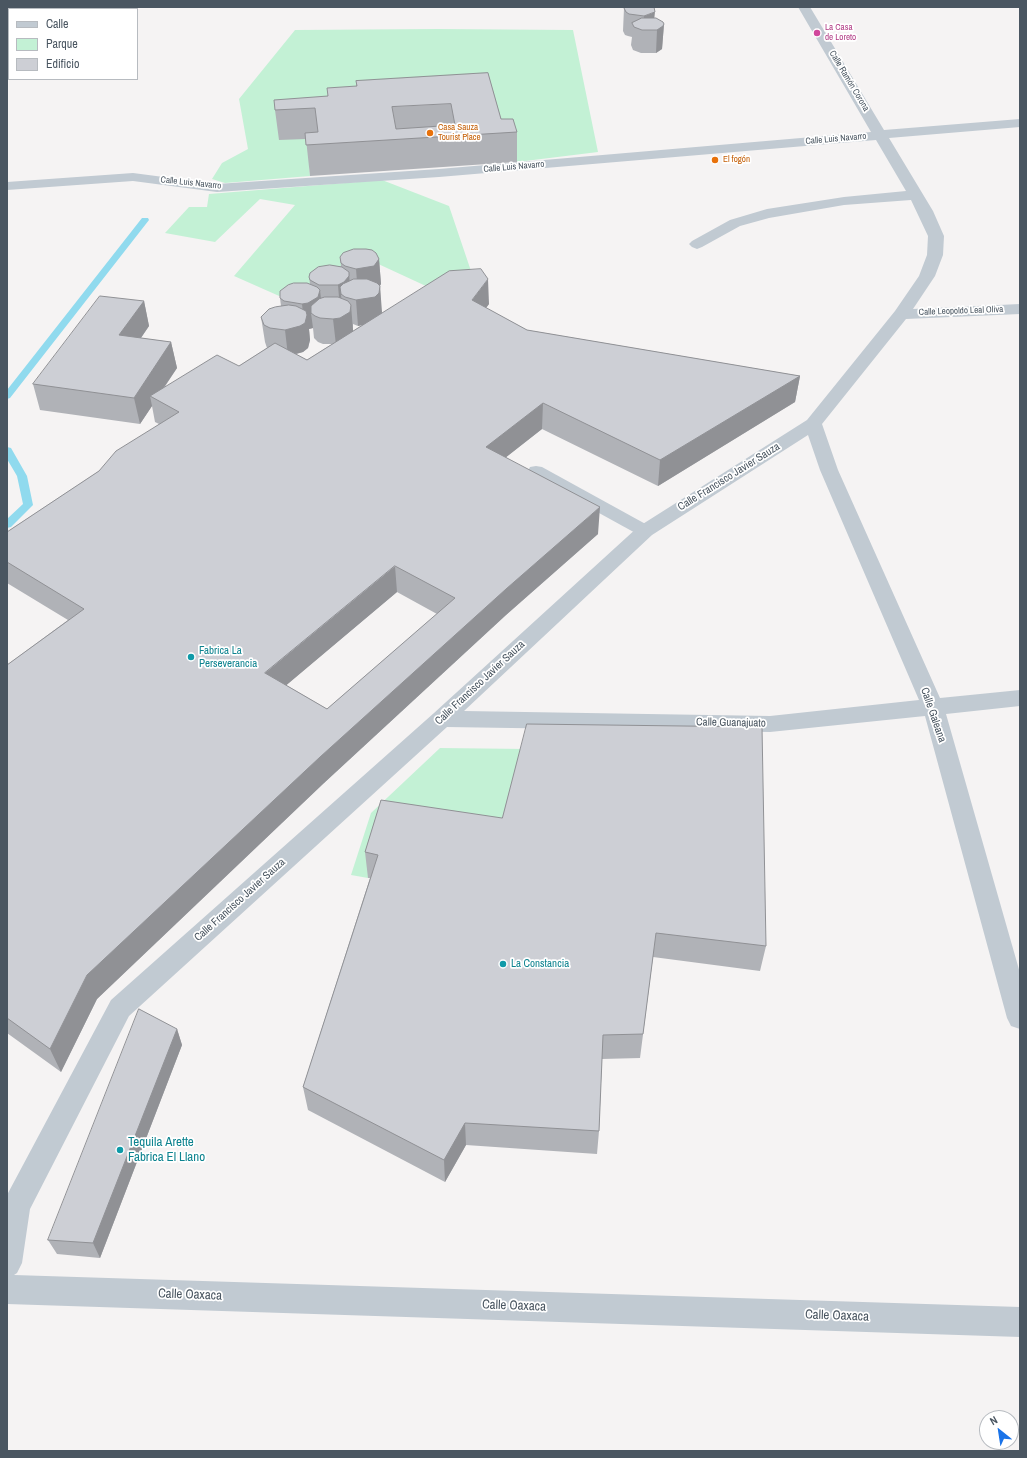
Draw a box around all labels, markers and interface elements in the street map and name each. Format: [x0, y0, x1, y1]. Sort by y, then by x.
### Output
legend [8, 8, 138, 80]
text: Calle [46, 16, 68, 32]
place label: La Casa de Loreto [825, 23, 856, 44]
marker: La Casa de Loreto [812, 28, 822, 38]
text: Parque [46, 36, 78, 52]
street label: Calle Ramón Corona [827, 49, 871, 113]
text: Edificio [46, 56, 79, 72]
place label: Casa Sauza Tourist Place [438, 123, 481, 144]
marker: Casa Sauza Tourist Place [425, 128, 435, 138]
street label: Calle Luis Navarro [805, 131, 867, 147]
marker: El fogón [710, 155, 720, 165]
place label: El fogón [723, 155, 750, 165]
street label: Calle Luis Navarro [483, 159, 545, 175]
street label: Calle Luis Navarro [160, 174, 222, 192]
street label: Calle Leopoldo Leal Oliva [919, 304, 1003, 318]
street label: Calle Francisco Javier Sauza [676, 440, 782, 514]
street label: Calle Francisco Javier Sauza [432, 638, 528, 728]
place label: Fabrica La Perseverancia [199, 644, 257, 670]
marker: Fabrica La Perseverancia [186, 652, 196, 662]
street label: Calle Galeana [917, 686, 949, 744]
street label: Calle Guanajuato [696, 716, 766, 730]
street label: Calle Francisco Javier Sauza [192, 856, 288, 944]
place label: La Constancia [511, 957, 569, 971]
marker: La Constancia [498, 959, 508, 969]
place label: Tequila Arette Fabrica El Llano [128, 1135, 205, 1166]
marker: Tequila Arette Fabrica El Llano [115, 1145, 125, 1155]
street label: Calle Oaxaca [158, 1286, 222, 1304]
street label: Calle Oaxaca [482, 1297, 546, 1315]
street label: Calle Oaxaca [805, 1307, 869, 1325]
north arrow [979, 1410, 1019, 1450]
text: N [987, 1413, 1000, 1428]

